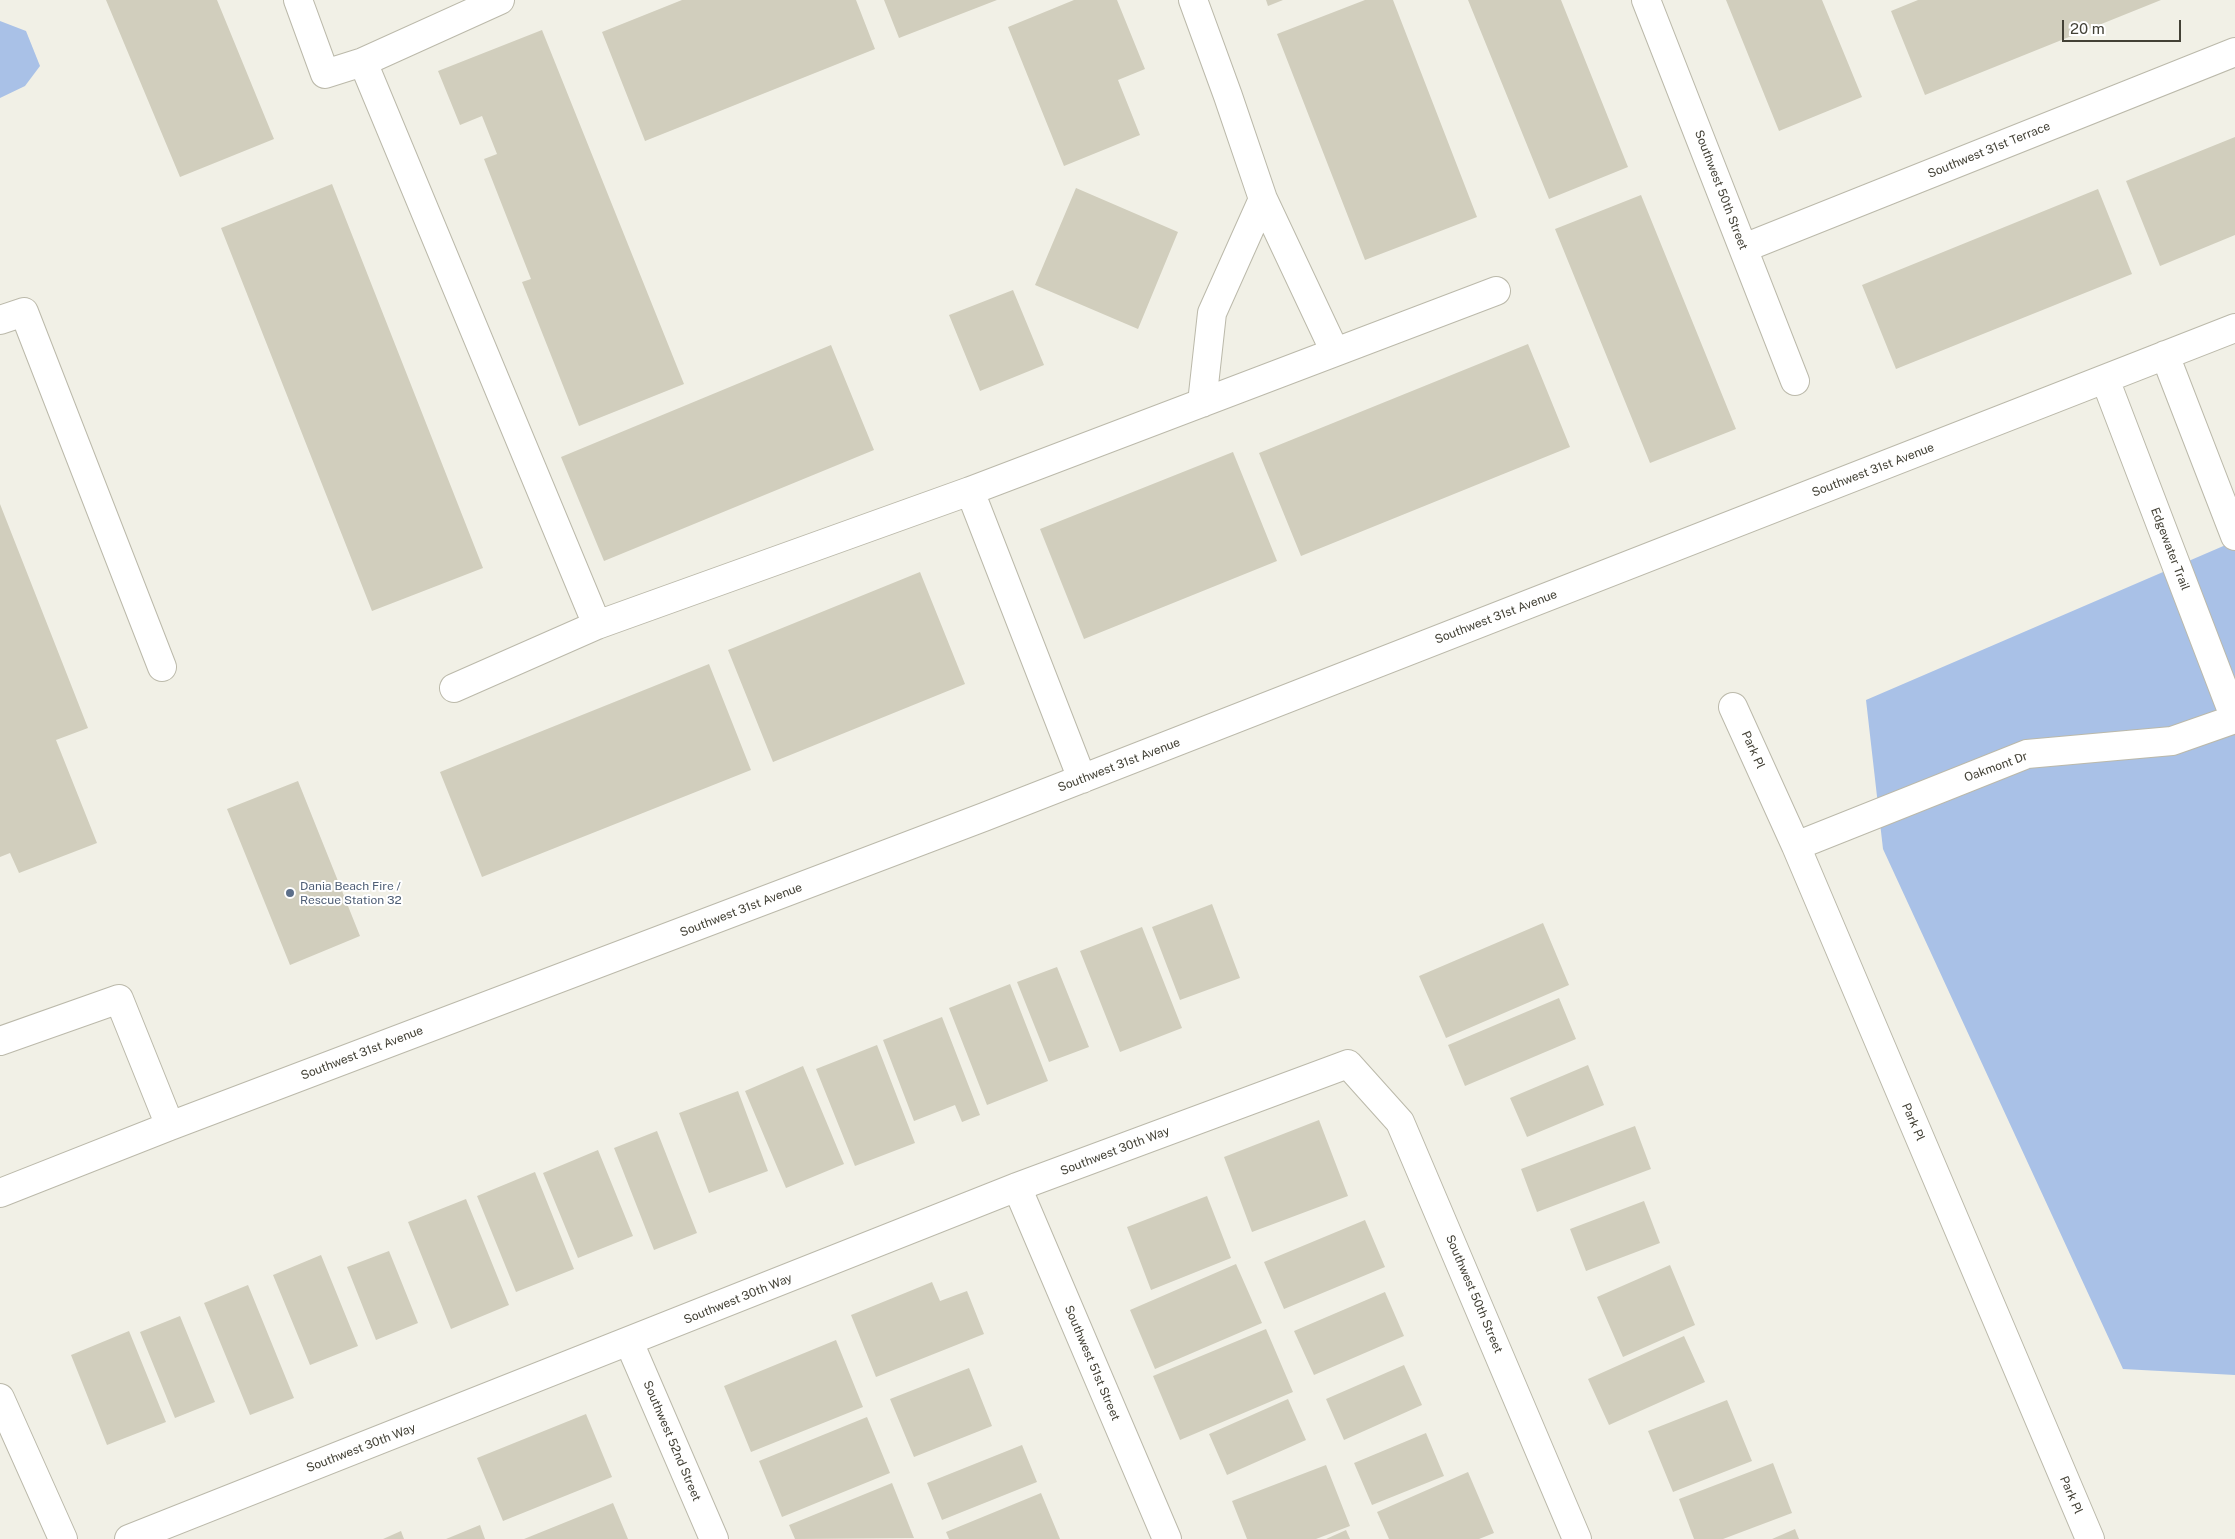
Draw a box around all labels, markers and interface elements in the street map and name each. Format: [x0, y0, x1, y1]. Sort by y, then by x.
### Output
scale bar [2065, 10, 2184, 42]
text: 20 m [2070, 20, 2105, 37]
street label: Southwest 31st Terrace [1926, 119, 2052, 181]
street label: Southwest 50th Street [1691, 128, 1751, 252]
street label: Southwest 31st Avenue [1810, 440, 1936, 500]
street label: Edgewater Trail [2148, 506, 2192, 592]
street label: Southwest 31st Avenue [1433, 587, 1559, 647]
street label: Park Pl [1738, 729, 1768, 771]
street label: Southwest 31st Avenue [1056, 735, 1182, 795]
street label: Oakmont Dr [1962, 749, 2030, 785]
place label: Dania Beach Fire / Rescue Station 32 [300, 879, 402, 907]
street label: Southwest 31st Avenue [678, 880, 804, 940]
marker: Dania Beach Fire / Rescue Station 32 [284, 887, 296, 899]
street label: Southwest 31st Avenue [299, 1023, 425, 1083]
street label: Park Pl [1899, 1101, 1927, 1143]
street label: Southwest 30th Way [1058, 1124, 1172, 1178]
street label: Southwest 50th Street [1443, 1233, 1505, 1355]
street label: Southwest 30th Way [682, 1271, 794, 1327]
street label: Southwest 51st Street [1061, 1303, 1123, 1423]
street label: Southwest 52nd Street [640, 1379, 704, 1503]
street label: Southwest 30th Way [304, 1421, 418, 1475]
street label: Park Pl [2057, 1474, 2085, 1516]

